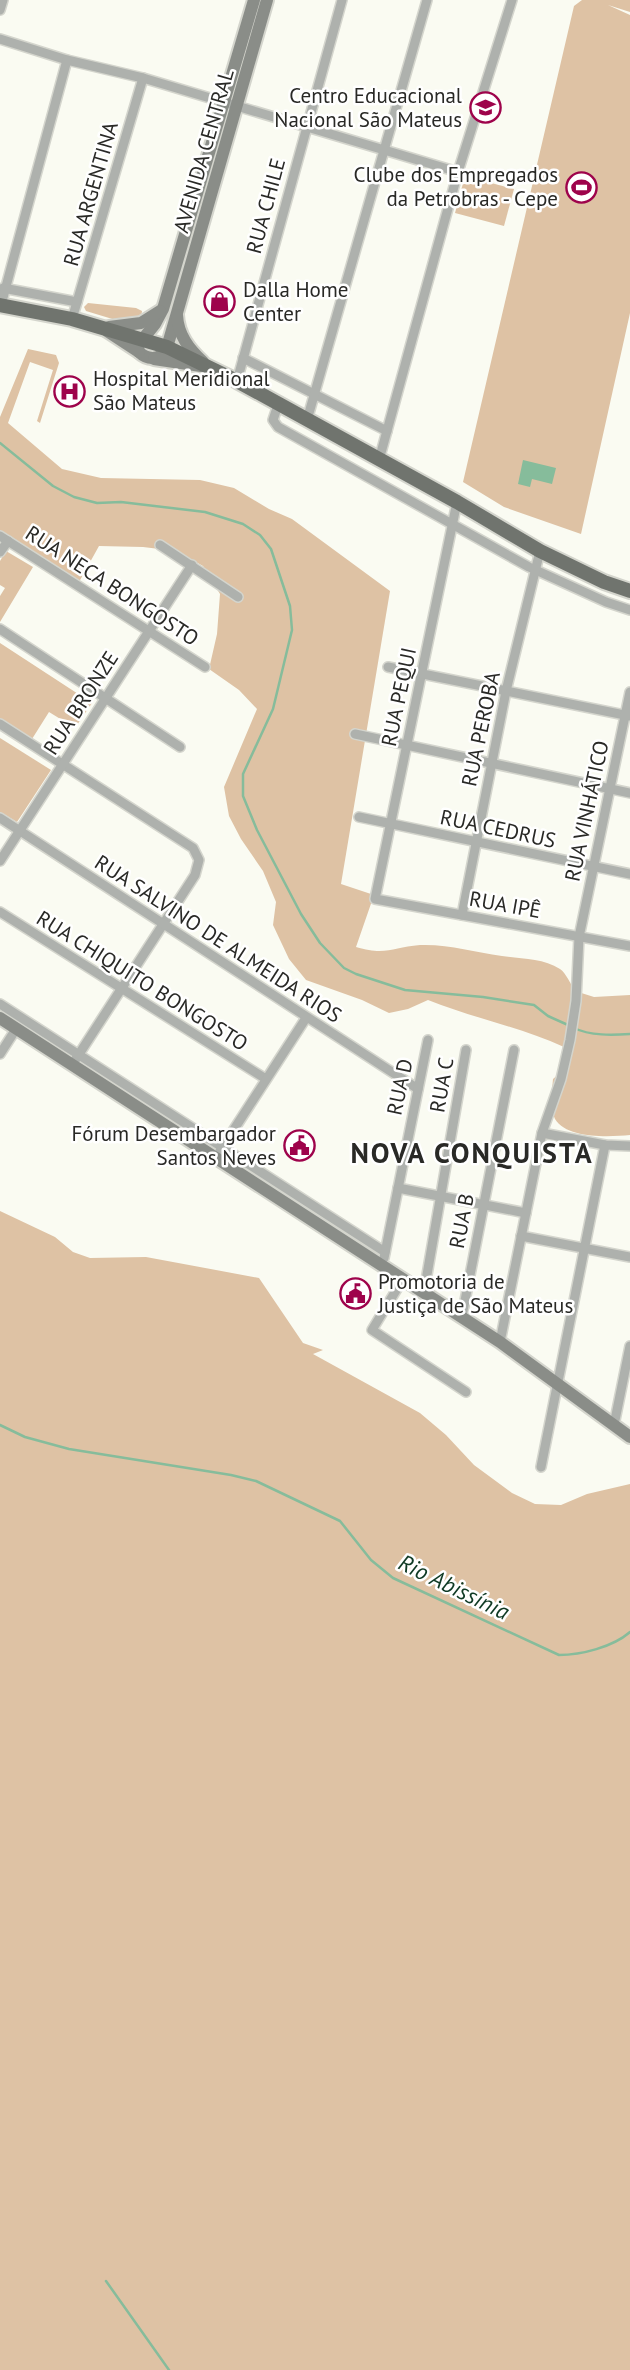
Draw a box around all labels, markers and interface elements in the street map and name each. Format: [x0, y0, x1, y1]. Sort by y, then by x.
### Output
street label: AVENIDA CENTRAL [167, 66, 240, 236]
place label: Centro Educacional Nacional São Mateus [274, 82, 462, 133]
school or university icon: Centro Educacional Nacional São Mateus [468, 91, 502, 125]
street label: RUA ARGENTINA [57, 118, 124, 269]
street label: RUA CHILE [240, 155, 291, 256]
place label: Clube dos Empregados da Petrobras - Cepe [354, 161, 558, 212]
sports icon: Clube dos Empregados da Petrobras - Cepe [564, 170, 598, 204]
place label: Dalla Home Center [243, 276, 349, 327]
shop icon: Dalla Home Center [203, 285, 237, 319]
place label: Hospital Meridional São Mateus [93, 365, 270, 416]
hospital icon: Hospital Meridional São Mateus [53, 374, 87, 408]
street label: RUA NECA BONGOSTO [21, 519, 204, 652]
street label: RUA PEQUI [375, 645, 422, 749]
street label: RUA BRONZE [37, 646, 124, 760]
street label: RUA PEROBA [455, 668, 506, 789]
street label: RUA VINHÁTICO [558, 738, 615, 884]
street label: RUA CEDRUS [438, 803, 558, 854]
street label: RUA SALVINO DE ALMEIDA RIOS [90, 849, 347, 1029]
street label: RUA IPÊ [467, 885, 543, 924]
street label: RUA CHIQUITO BONGOSTO [31, 904, 253, 1057]
street label: RUA C [423, 1055, 460, 1114]
street label: RUA D [380, 1056, 419, 1118]
place label: Fórum Desembargador Santos Neves [72, 1120, 276, 1171]
public building icon: Fórum Desembargador Santos Neves [282, 1129, 316, 1163]
district label: NOVA CONQUISTA [350, 1134, 594, 1171]
street label: RUA B [443, 1191, 480, 1251]
place label: Promotoria de Justiça de São Mateus [377, 1268, 573, 1319]
public building icon: Promotoria de Justiça de São Mateus [338, 1277, 372, 1311]
water label: Rio Abissínia [394, 1547, 514, 1626]

